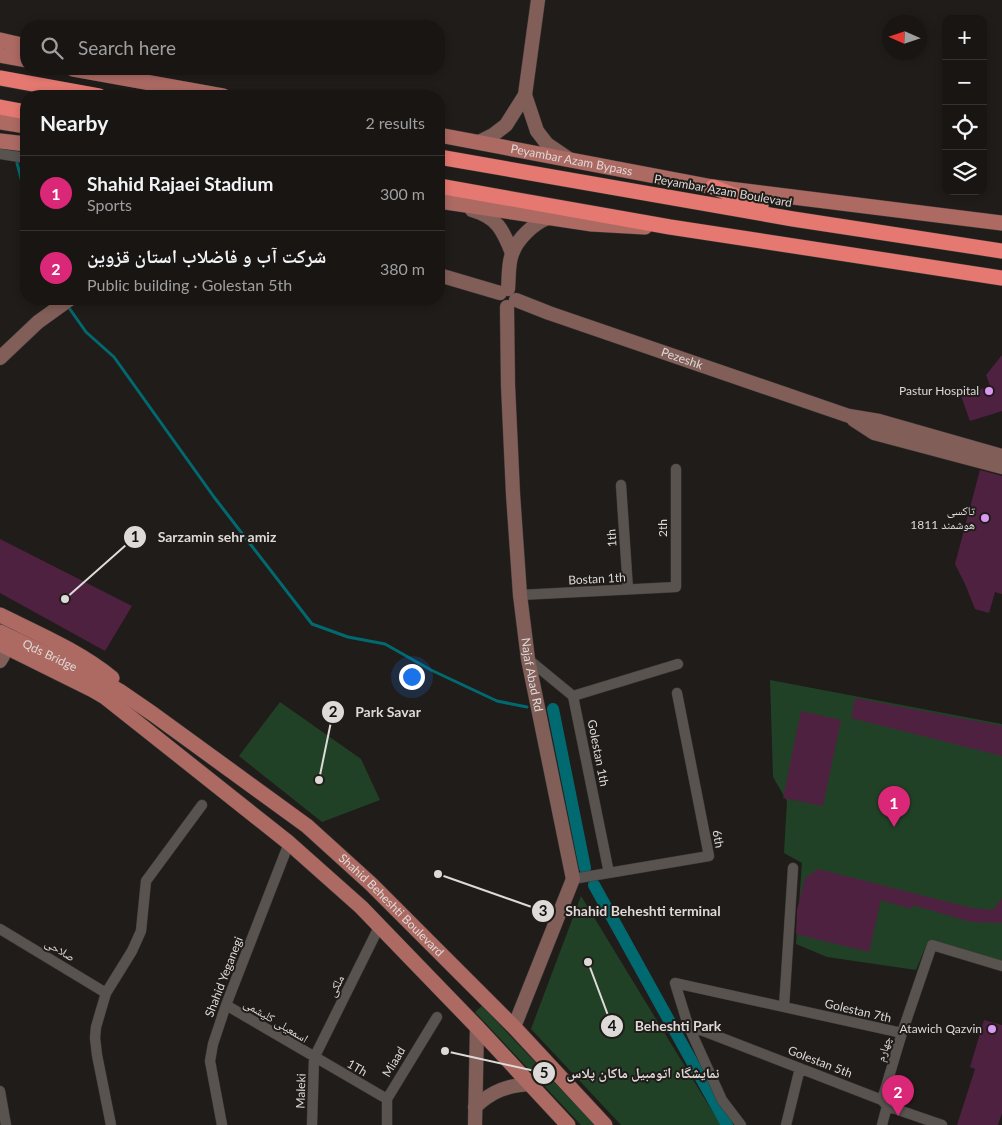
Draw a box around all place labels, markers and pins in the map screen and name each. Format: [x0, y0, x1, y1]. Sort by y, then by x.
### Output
place label: Pastur Hospital [899, 383, 979, 398]
marker: Pastur Hospital [983, 385, 995, 397]
place label: تاکسی هوشمند 1811 [910, 503, 975, 532]
marker: تاکسی هوشمند 1811 [979, 512, 991, 524]
callout: Sarzamin sehr amiz [122, 522, 286, 551]
callout: Park Savar [321, 697, 431, 726]
pin: 1 [878, 786, 910, 827]
callout: Shahid Beheshti terminal [530, 897, 731, 926]
callout: Beheshti Park [599, 1012, 731, 1041]
place label: Atawich Qazvin [900, 1021, 982, 1036]
marker: Atawich Qazvin [986, 1023, 998, 1035]
callout: نمایشگاه اتومبیل ماکان پلاس [532, 1058, 729, 1087]
pin: 2 [882, 1075, 914, 1116]

